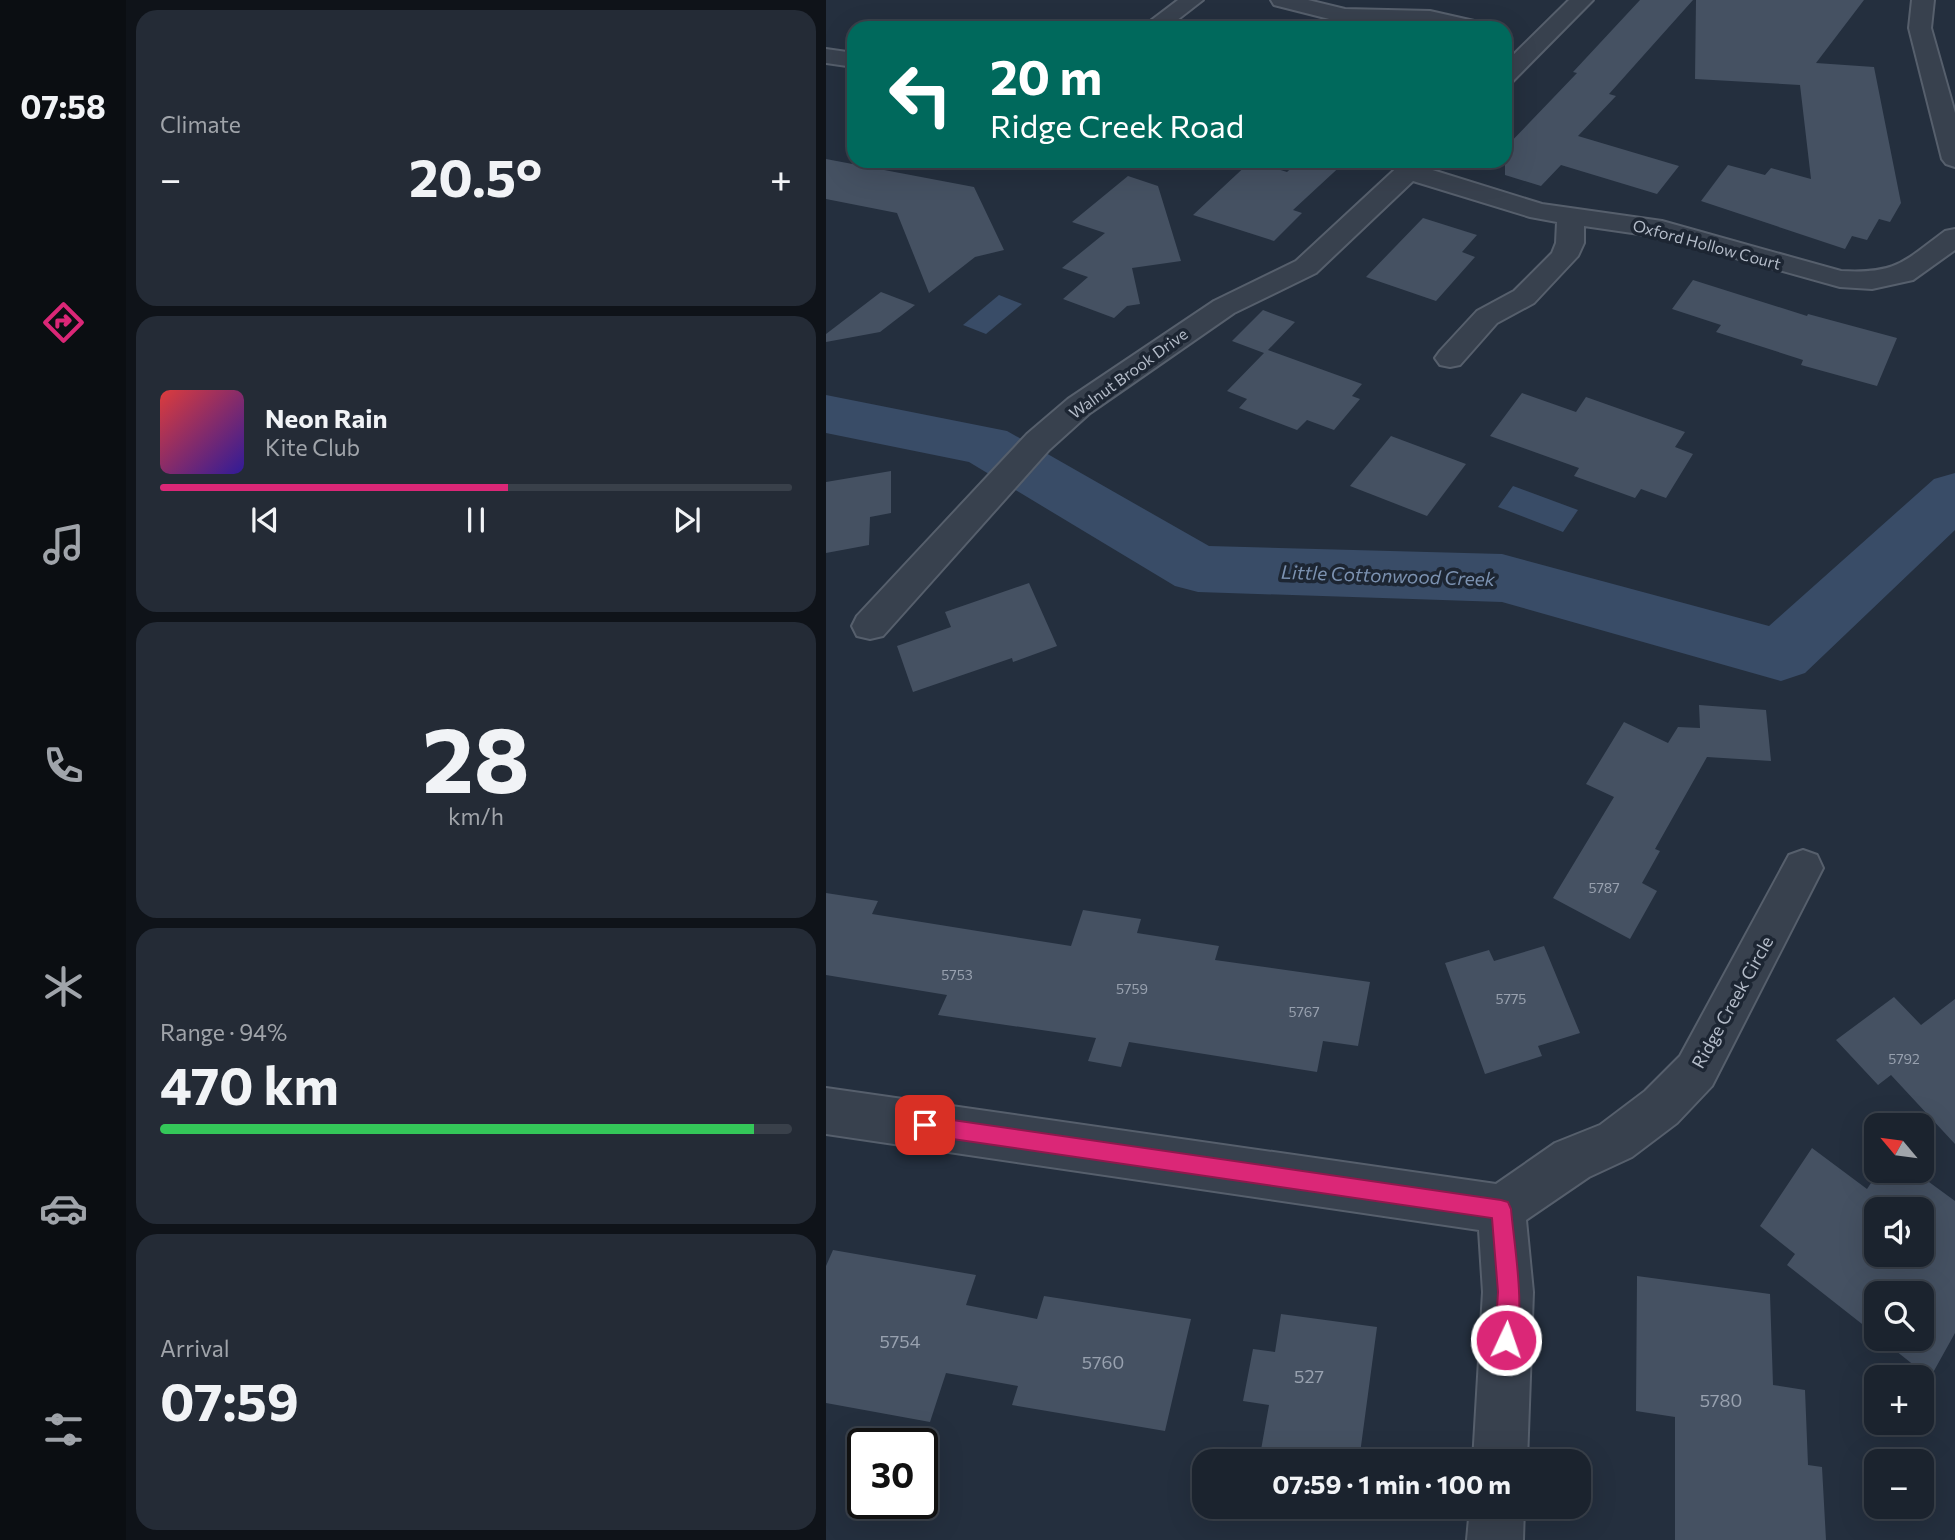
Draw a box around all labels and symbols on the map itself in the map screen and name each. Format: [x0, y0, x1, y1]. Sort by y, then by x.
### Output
street label: Oxford Hollow Court [1631, 215, 1784, 273]
street label: Walnut Brook Drive [1065, 324, 1191, 422]
water label: Little Cottonwood Creek [1281, 560, 1496, 590]
house number: 5787 [1588, 879, 1620, 896]
street label: Ridge Creek Circle [1687, 932, 1777, 1072]
house number: 5753 [941, 966, 973, 983]
house number: 5759 [1116, 980, 1148, 997]
house number: 5775 [1496, 990, 1526, 1007]
house number: 5767 [1288, 1003, 1320, 1020]
house number: 5792 [1888, 1050, 1920, 1067]
pin [895, 1095, 955, 1155]
north arrow [1864, 1113, 1934, 1183]
position arrow [1469, 1303, 1543, 1377]
house number: 5754 [880, 1330, 921, 1352]
house number: 5760 [1082, 1351, 1124, 1373]
house number: 527 [1294, 1365, 1324, 1387]
house number: 5780 [1700, 1389, 1742, 1411]
speed limit sign: 30 [847, 1428, 938, 1519]

